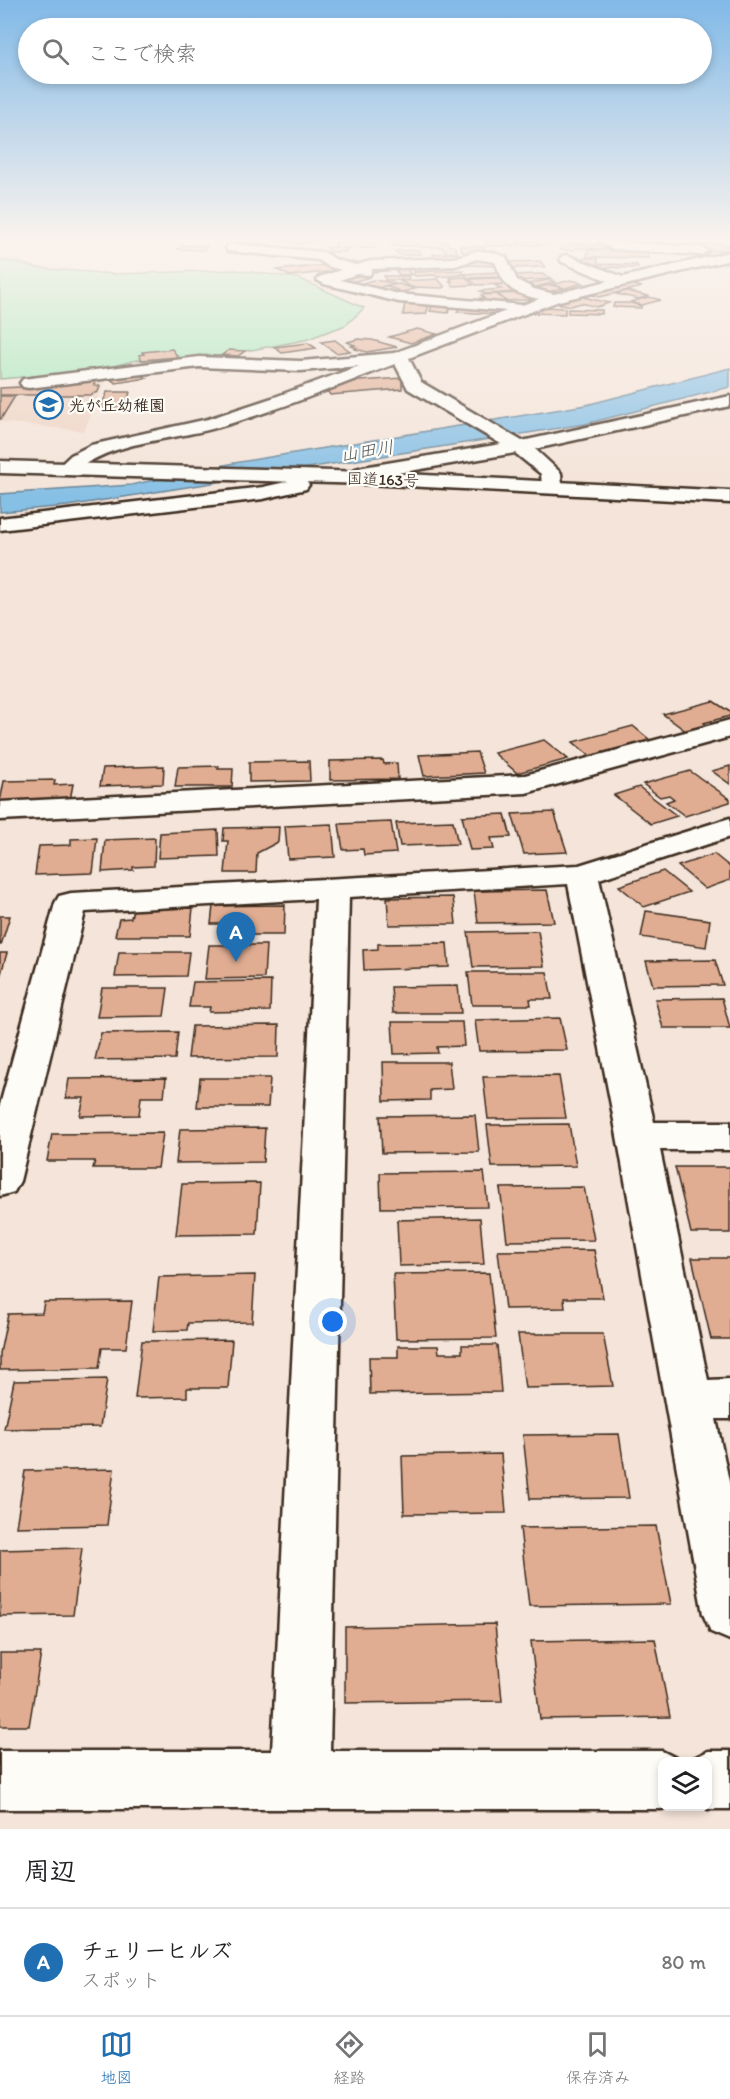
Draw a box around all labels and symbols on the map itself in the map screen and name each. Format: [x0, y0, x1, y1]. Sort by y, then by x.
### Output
school or university icon: 光が丘幼稚園 [32, 389, 64, 421]
place label: 光が丘幼稚園 [69, 396, 165, 415]
water label: 山田川 [339, 436, 395, 466]
street label: 国道163号 [346, 469, 420, 490]
pin: A [216, 912, 256, 962]
your location [318, 1307, 347, 1336]

